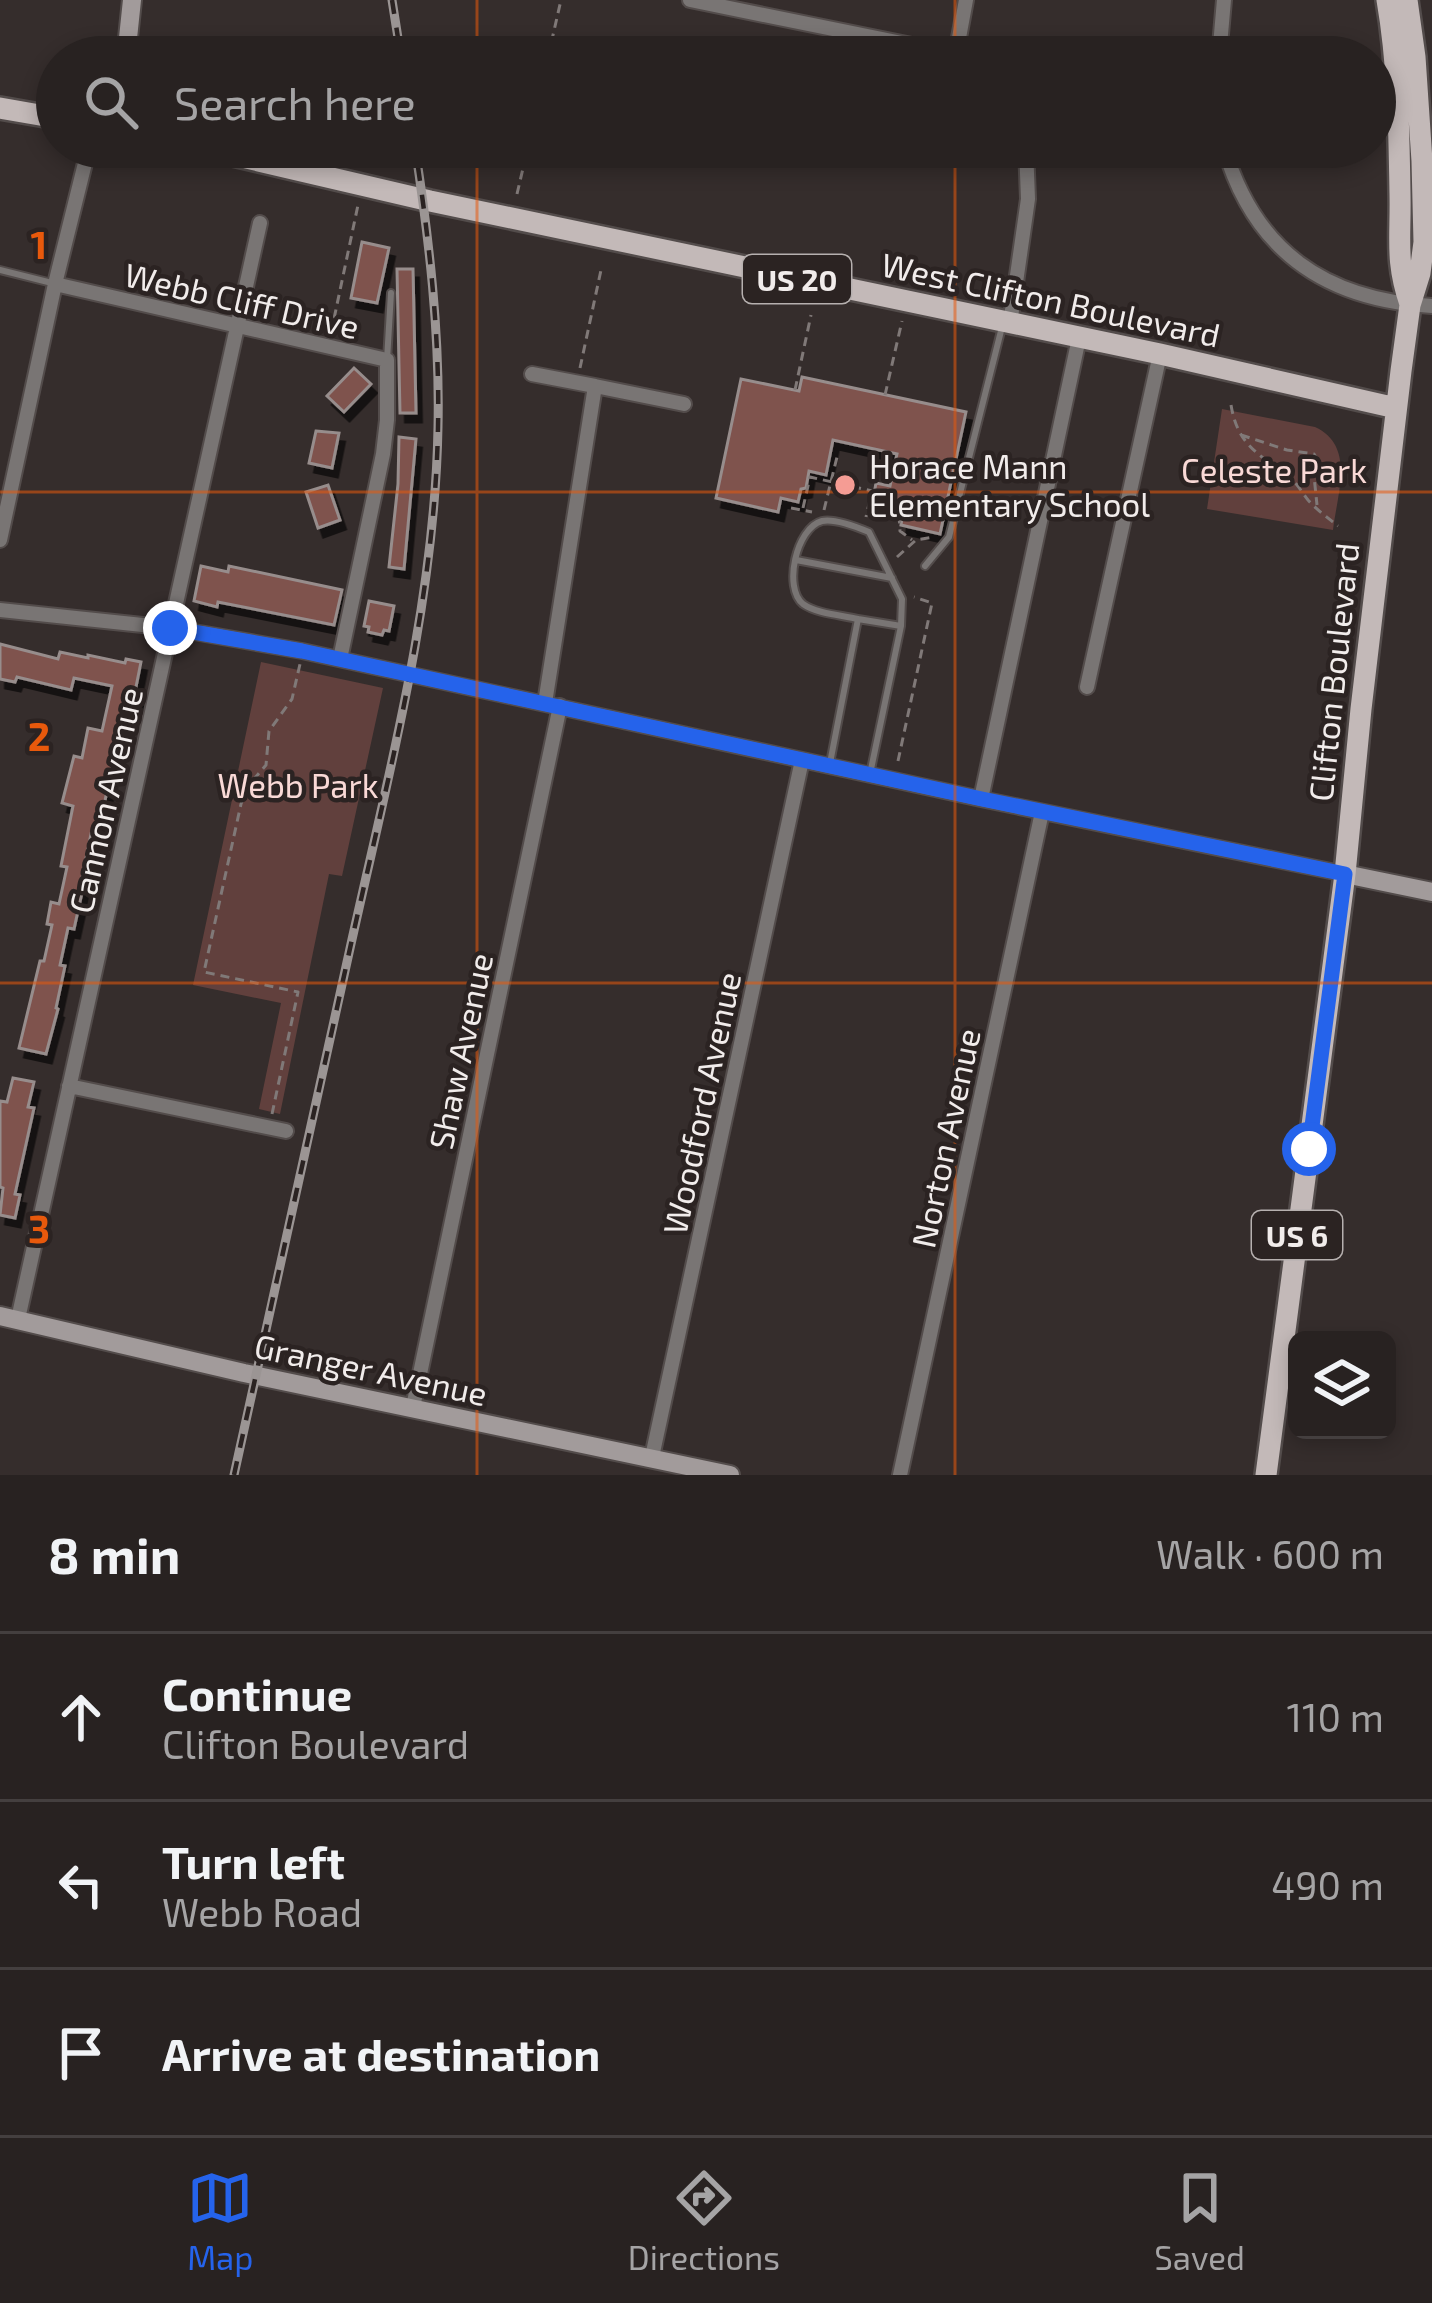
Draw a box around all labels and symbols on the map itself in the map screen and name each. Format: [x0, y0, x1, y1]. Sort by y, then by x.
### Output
text: 1 [31, 220, 47, 267]
street label: West Clifton Boulevard [878, 244, 1224, 354]
street label: Webb Cliff Drive [121, 254, 363, 346]
road number: US 20 [743, 255, 851, 303]
place label: Horace Mann Elementary School [869, 446, 1150, 524]
park label: Celeste Park [1181, 450, 1367, 490]
marker: Horace Mann Elementary School [832, 472, 858, 498]
street label: Clifton Boulevard [1300, 541, 1366, 803]
route end [143, 601, 197, 655]
street label: Cannon Avenue [60, 683, 150, 917]
text: 2 [28, 712, 50, 759]
park label: Webb Park [218, 765, 379, 805]
street label: Shaw Avenue [420, 949, 500, 1153]
street label: Woodford Avenue [654, 968, 748, 1238]
street label: Norton Avenue [902, 1025, 988, 1251]
route start [1282, 1122, 1336, 1176]
text: 3 [28, 1204, 50, 1251]
road number: US 6 [1252, 1211, 1342, 1259]
street label: Granger Avenue [251, 1325, 491, 1413]

